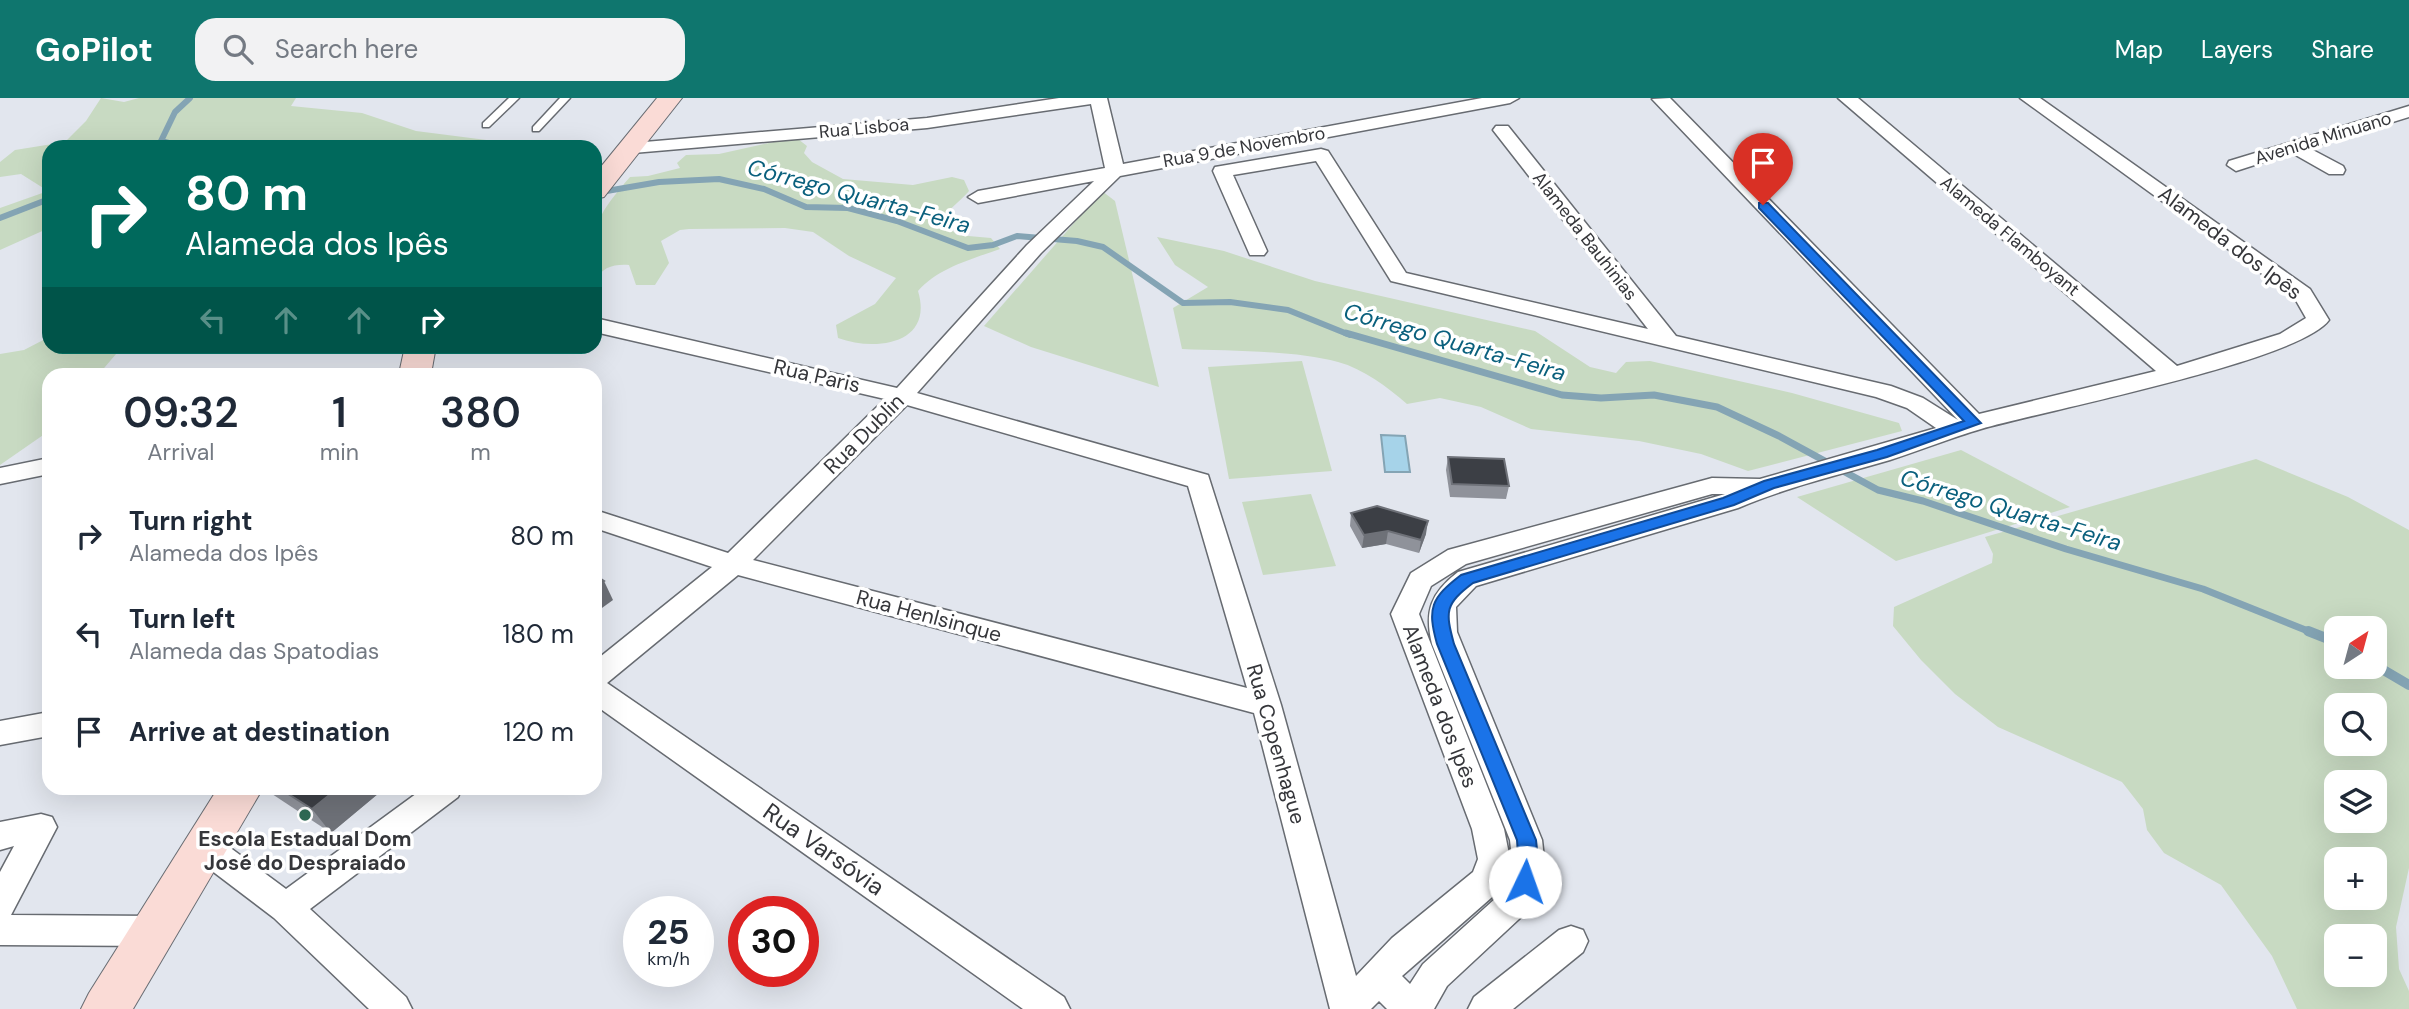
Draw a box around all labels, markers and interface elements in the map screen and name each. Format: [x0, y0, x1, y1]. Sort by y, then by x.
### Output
search box [195, 18, 685, 81]
text: GoPilot [35, 28, 153, 71]
icon: search [219, 30, 257, 68]
text: Search here [275, 32, 418, 66]
text: Map [2115, 34, 2163, 65]
text: Layers [2201, 34, 2273, 65]
text: Share [2311, 34, 2374, 65]
street label: Avenida Minuano [2252, 106, 2394, 170]
street label: Rua Lisboa [818, 112, 910, 144]
street label: Rua 9 de Novembro [1161, 121, 1327, 173]
pin [1733, 133, 1793, 205]
icon: arrive [1744, 144, 1782, 182]
water label: Córrego Quarta-Feira [744, 152, 974, 240]
text: 80 m [185, 161, 308, 225]
street label: Alameda Bauhinias [1527, 167, 1643, 305]
icon: right [70, 168, 161, 259]
street label: Alameda Flamboyant [1935, 170, 2085, 302]
street label: Alameda dos Ipês [2152, 180, 2308, 306]
text: Alameda dos Ipês [185, 223, 449, 265]
water label: Córrego Quarta-Feira [1340, 296, 1570, 388]
icon: left [194, 301, 232, 339]
icon: ahead [267, 301, 305, 339]
icon: ahead [340, 301, 378, 339]
icon: right [413, 301, 451, 339]
street label: Rua Paris [771, 352, 863, 400]
text: 09:32 [123, 385, 239, 440]
text: 1 [332, 385, 347, 440]
text: 380 [440, 385, 521, 440]
street label: Rua Dublin [818, 388, 910, 480]
text: Arrival [147, 437, 214, 467]
text: min [320, 437, 359, 467]
text: m [470, 437, 491, 467]
water label: Córrego Quarta-Feira [1897, 462, 2125, 558]
text: Turn right [129, 504, 253, 538]
icon: right [70, 517, 108, 555]
text: 80 m [510, 519, 574, 553]
text: Alameda dos Ipês [129, 538, 319, 568]
street label: Rua Henlsinque [853, 583, 1005, 649]
text: Turn left [129, 602, 236, 636]
icon: left [70, 615, 108, 653]
north arrow [2324, 616, 2387, 679]
map controls [2324, 616, 2387, 987]
text: 180 m [502, 617, 574, 651]
street label: Alameda dos Ipês [1396, 620, 1484, 792]
text: Alameda das Spatodias [129, 636, 379, 666]
street label: Rua Copenhague [1240, 661, 1312, 827]
button: search [2324, 693, 2387, 756]
icon: arrive [70, 713, 108, 751]
text: Arrive at destination [129, 715, 390, 749]
text: 120 m [503, 715, 574, 749]
button: layers [2324, 770, 2387, 833]
street label: Rua Varsóvia [757, 796, 891, 902]
marker: Escola Estadual Dom José do Despraiado [297, 807, 313, 823]
place label: Escola Estadual Dom José do Despraiado [198, 825, 412, 877]
position arrow [1488, 845, 1562, 919]
button: + [2324, 847, 2387, 910]
speed limit sign: 30 [728, 896, 819, 987]
text: 25 [648, 909, 689, 955]
button: − [2324, 924, 2387, 987]
text: km/h [647, 947, 690, 971]

